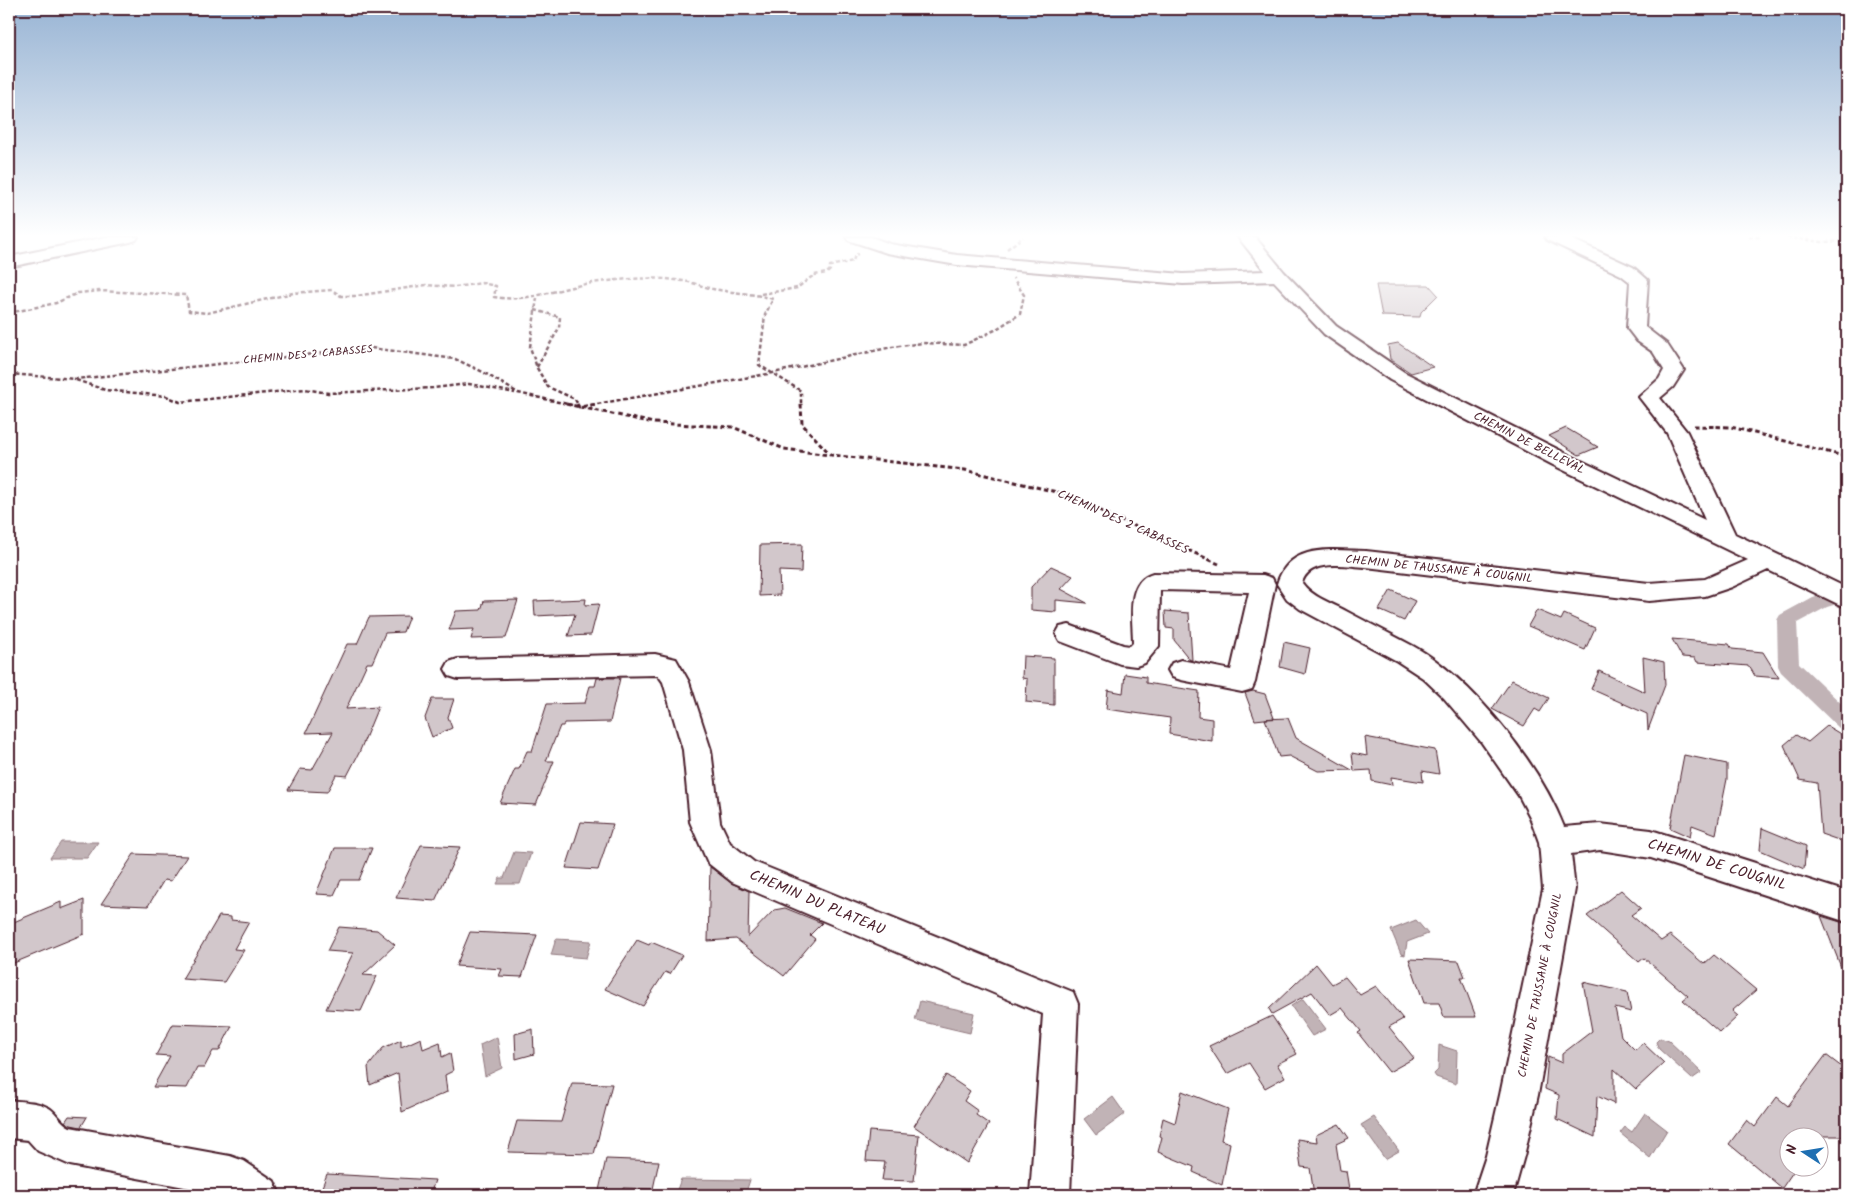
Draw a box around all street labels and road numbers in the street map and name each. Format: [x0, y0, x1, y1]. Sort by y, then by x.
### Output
street label: CHEMIN DES 2 CABASSES [243, 340, 374, 370]
street label: CHEMIN DE BELLEVAL [1470, 407, 1588, 479]
street label: CHEMIN DES 2 CABASSES [1054, 485, 1192, 560]
street label: CHEMIN DE TAUSSANE À COUGNIL [1344, 550, 1534, 588]
street label: CHEMIN DE COUGNIL [1645, 832, 1789, 898]
street label: CHEMIN DU PLATEAU [745, 864, 889, 942]
street label: CHEMIN DE TAUSSANE À COUGNIL [1513, 891, 1567, 1079]

